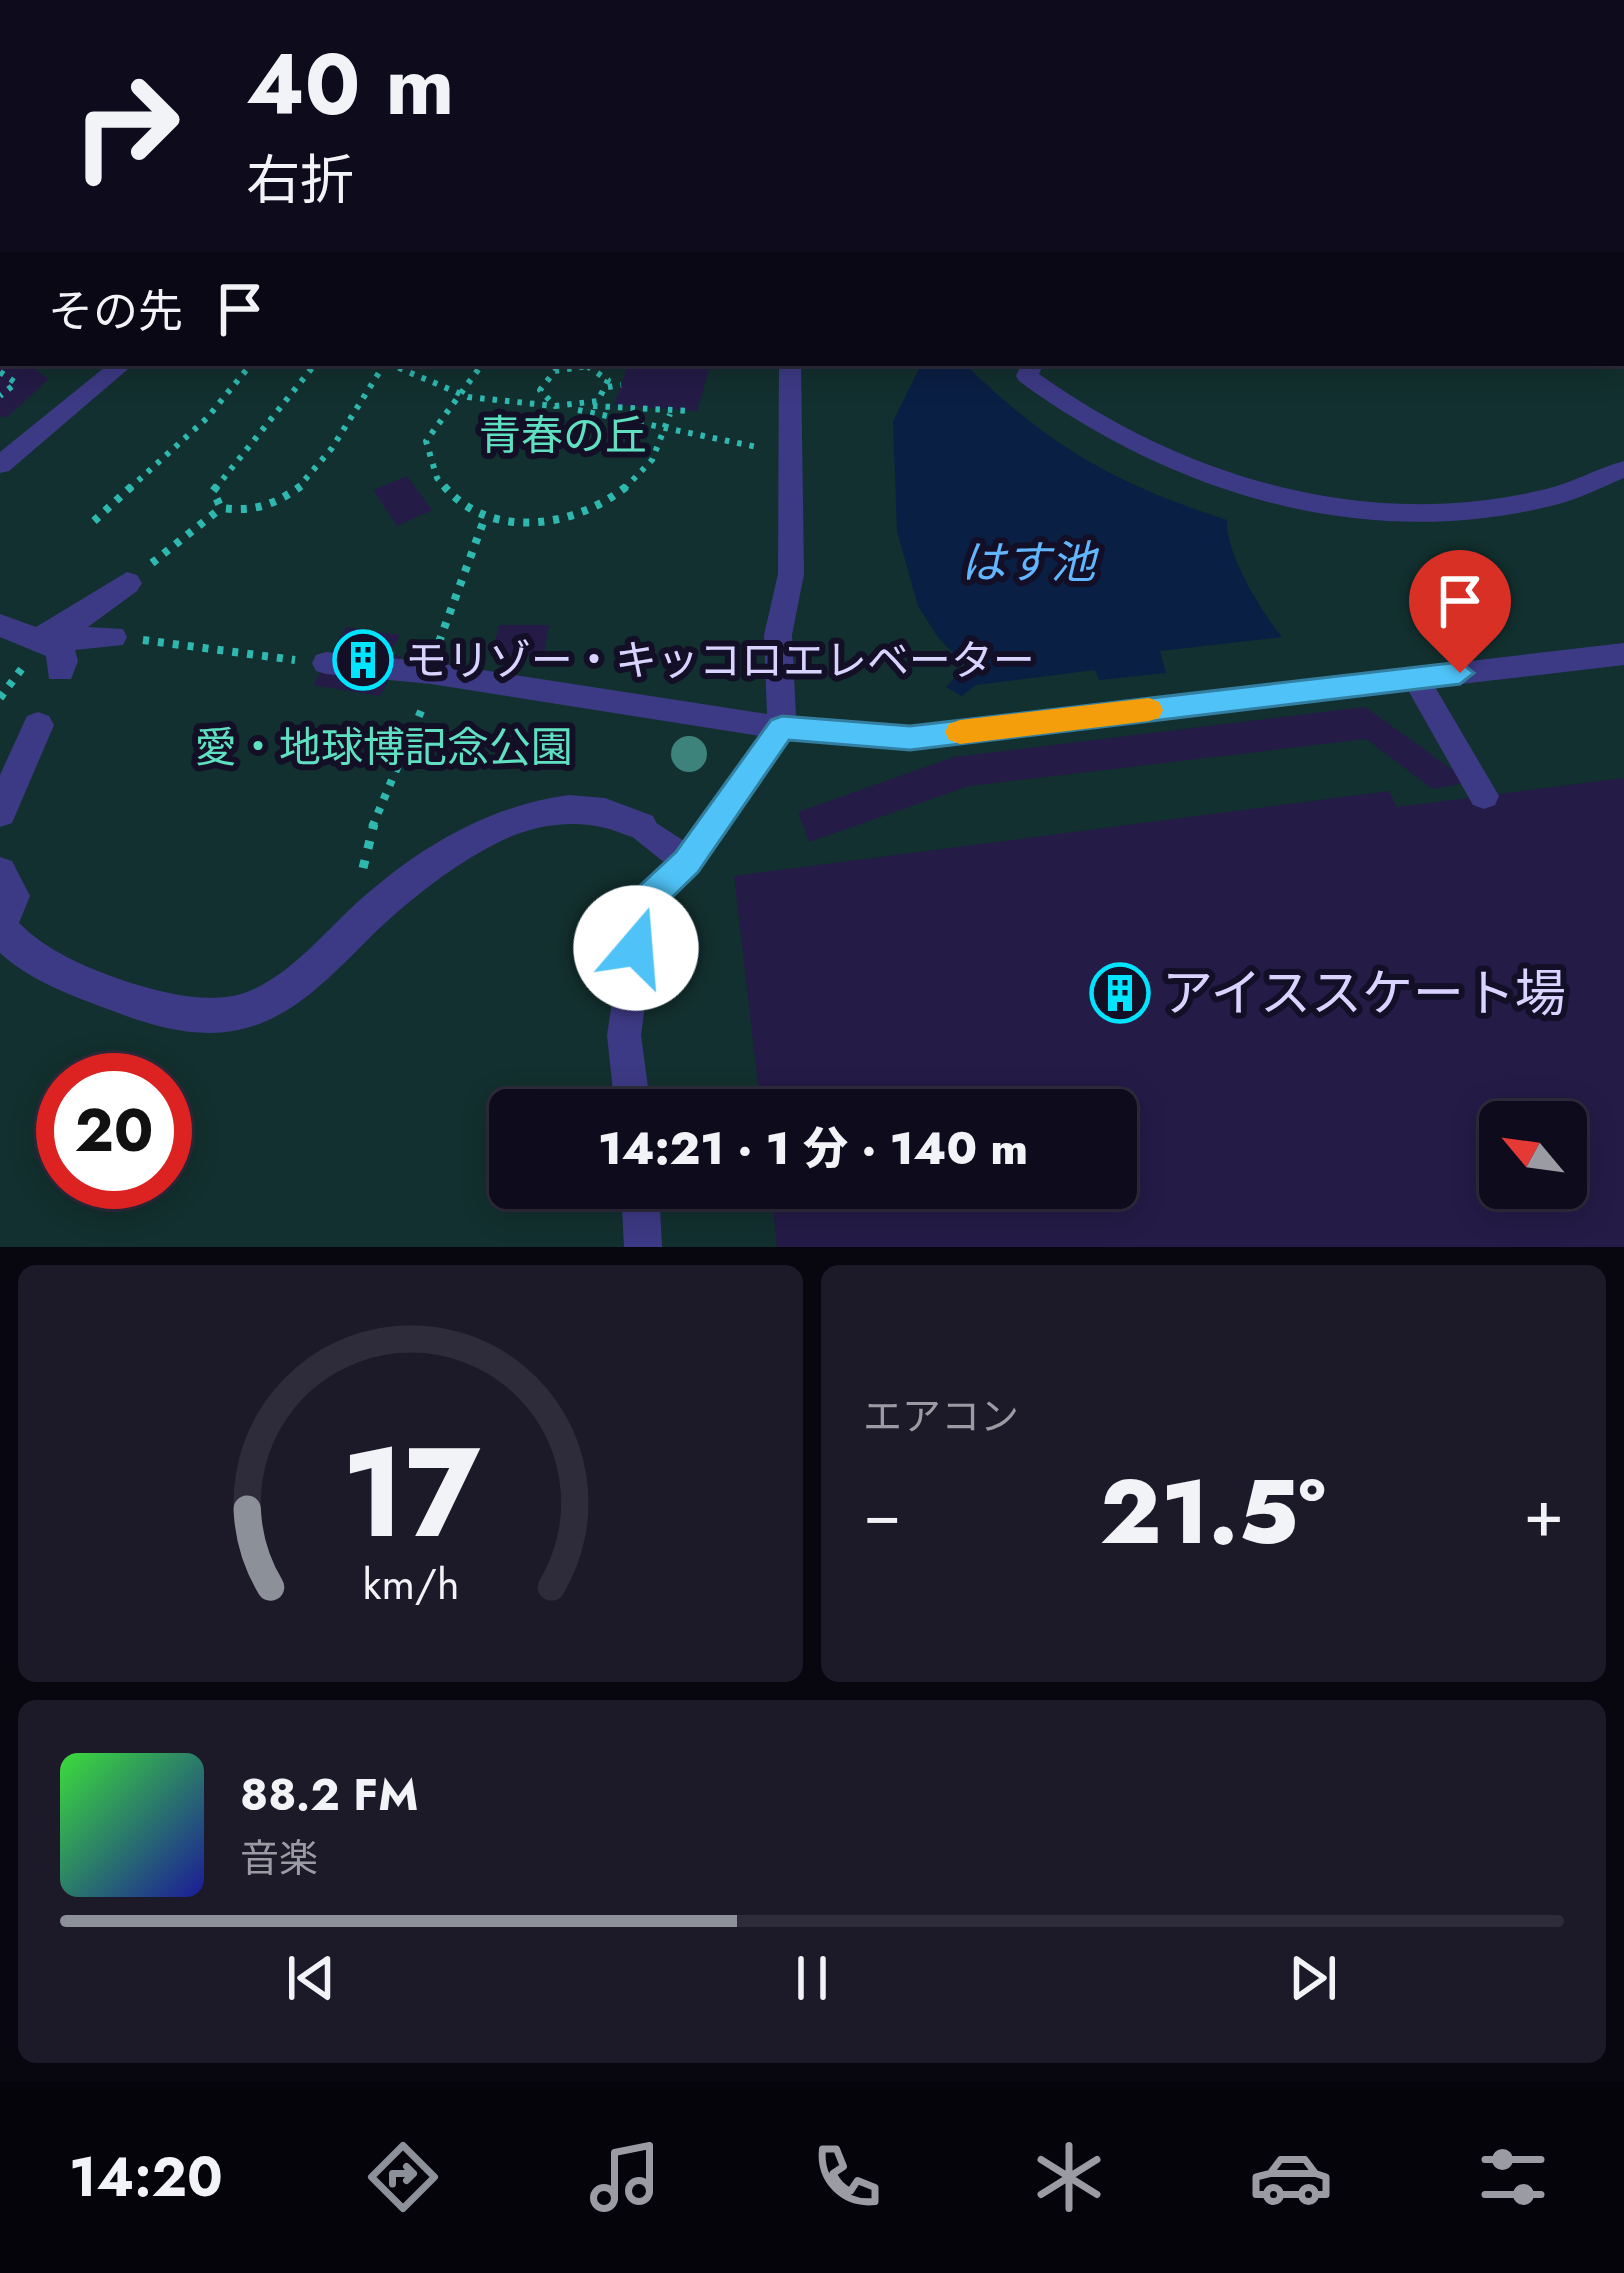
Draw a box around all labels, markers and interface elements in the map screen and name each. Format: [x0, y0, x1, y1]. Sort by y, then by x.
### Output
text: 40 m [246, 24, 454, 146]
icon: right [48, 48, 204, 204]
text: 右折 [246, 141, 354, 219]
icon: arrive [207, 276, 273, 342]
text: その先 [48, 279, 183, 344]
park label: 青春の丘 [479, 405, 647, 466]
water label: はす池 [960, 530, 1099, 595]
pin [1409, 550, 1511, 673]
icon: arrive [1427, 568, 1493, 634]
building icon: モリゾー・キッコロエレベーター [332, 629, 394, 691]
place label: モリゾー・キッコロエレベーター [405, 630, 1035, 691]
park label: 愛・地球博記念公園 [195, 717, 573, 778]
position arrow [573, 885, 699, 1011]
place label: アイススケート場 [1162, 956, 1566, 1030]
building icon: アイススケート場 [1089, 962, 1151, 1024]
speed limit sign: 20 [36, 1053, 192, 1209]
north arrow [1479, 1101, 1587, 1209]
map controls [1479, 1101, 1587, 1209]
text: 14:21 · 1 分 · 140 m [598, 1116, 1028, 1181]
text: エアコン [863, 1388, 1019, 1445]
text: 17 [341, 1402, 480, 1583]
text: 21.5° [1100, 1447, 1326, 1577]
text: − [863, 1465, 902, 1561]
text: + [1523, 1465, 1564, 1561]
text: km/h [362, 1552, 459, 1614]
text: 88.2 FM [240, 1762, 418, 1827]
text: 音楽 [240, 1830, 318, 1887]
icon: previous [278, 1945, 344, 2011]
icon: pause [779, 1945, 845, 2011]
icon: next [1280, 1945, 1346, 2011]
icon: directions [361, 2135, 445, 2219]
icon: music [583, 2135, 667, 2219]
icon: phone [805, 2135, 889, 2219]
icon: climate [1027, 2135, 1111, 2219]
icon: car [1249, 2135, 1333, 2219]
icon: filters [1471, 2135, 1555, 2219]
text: 14:20 [69, 2138, 223, 2216]

